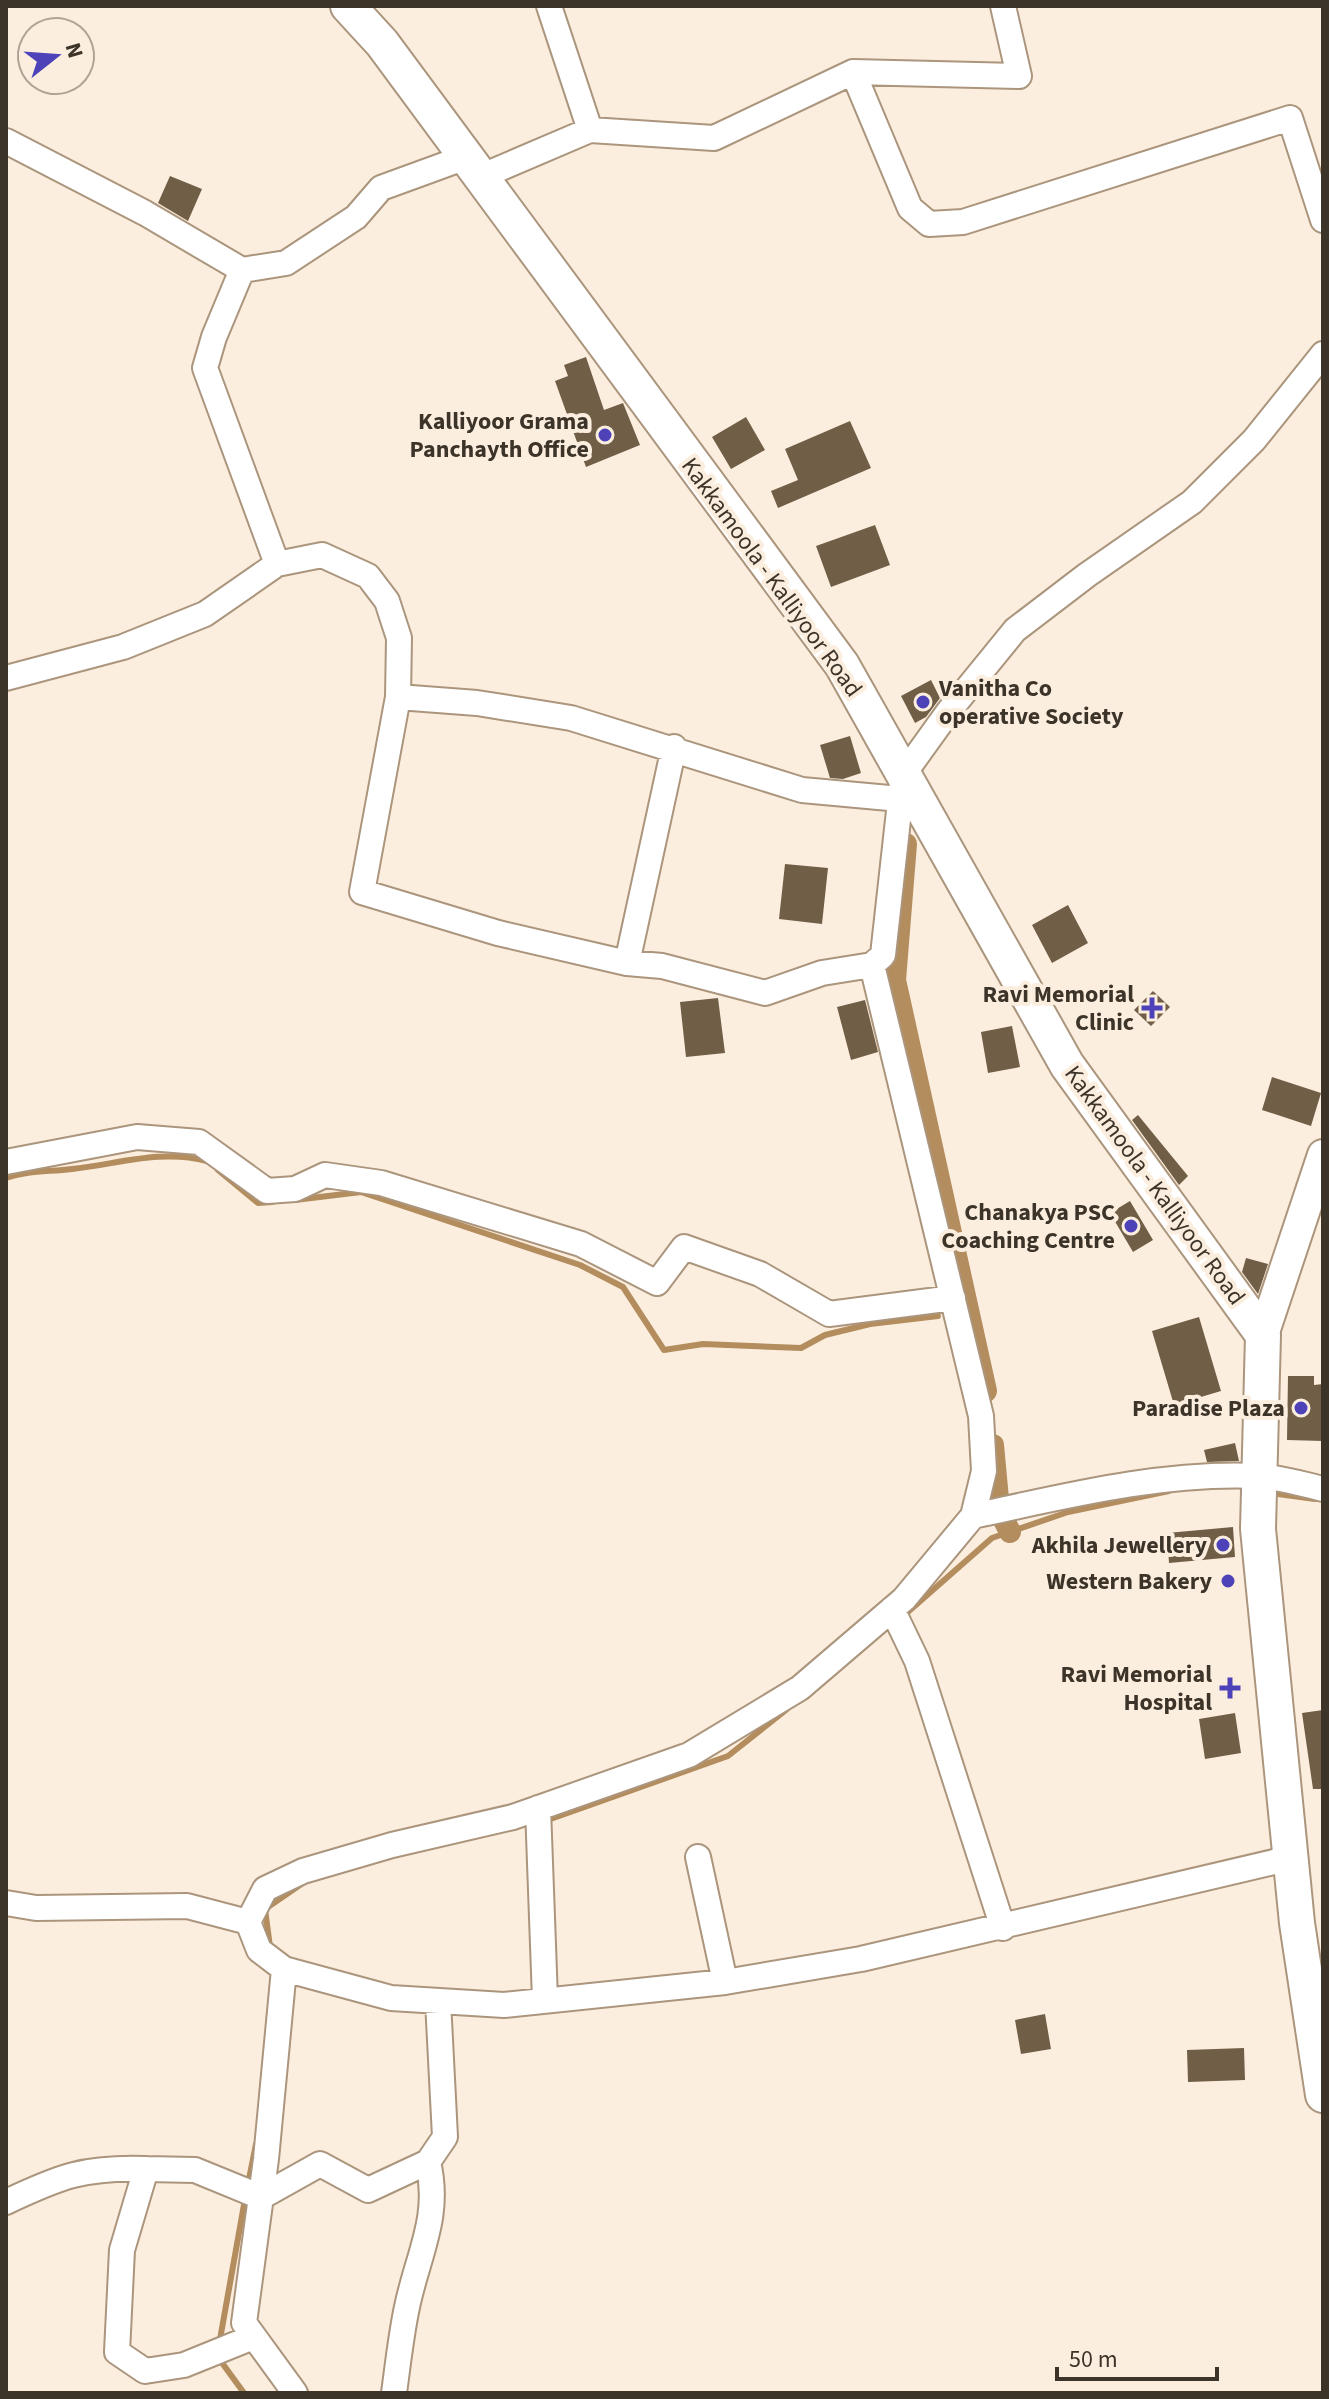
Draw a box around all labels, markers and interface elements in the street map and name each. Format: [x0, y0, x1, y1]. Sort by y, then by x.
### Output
north arrow [16, 16, 96, 96]
text: N [57, 39, 92, 62]
place label: Kalliyoor Grama Panchayth Office [410, 404, 589, 467]
marker: Kalliyoor Grama Panchayth Office [596, 426, 614, 444]
street label: Kakkamoola - Kalliyoor Road [673, 450, 871, 704]
place label: Vanitha Co operative Society [938, 671, 1124, 734]
marker: Vanitha Co operative Society [914, 693, 932, 711]
place label: Ravi Memorial Clinic [983, 977, 1134, 1040]
marker: Ravi Memorial Clinic [1141, 997, 1163, 1019]
street label: Kakkamoola - Kalliyoor Road [1056, 1058, 1254, 1312]
place label: Chanakya PSC Coaching Centre [941, 1195, 1115, 1258]
marker: Chanakya PSC Coaching Centre [1122, 1217, 1140, 1235]
place label: Paradise Plaza [1132, 1391, 1285, 1426]
marker: Paradise Plaza [1292, 1399, 1310, 1417]
place label: Akhila Jewellery [1031, 1528, 1207, 1563]
marker: Akhila Jewellery [1214, 1536, 1232, 1554]
place label: Western Bakery [1046, 1564, 1212, 1599]
marker: Western Bakery [1219, 1572, 1237, 1590]
place label: Ravi Memorial Hospital [1061, 1657, 1212, 1720]
marker: Ravi Memorial Hospital [1219, 1677, 1241, 1699]
scale bar [1057, 2331, 1217, 2381]
text: 50 m [1069, 2342, 1118, 2377]

